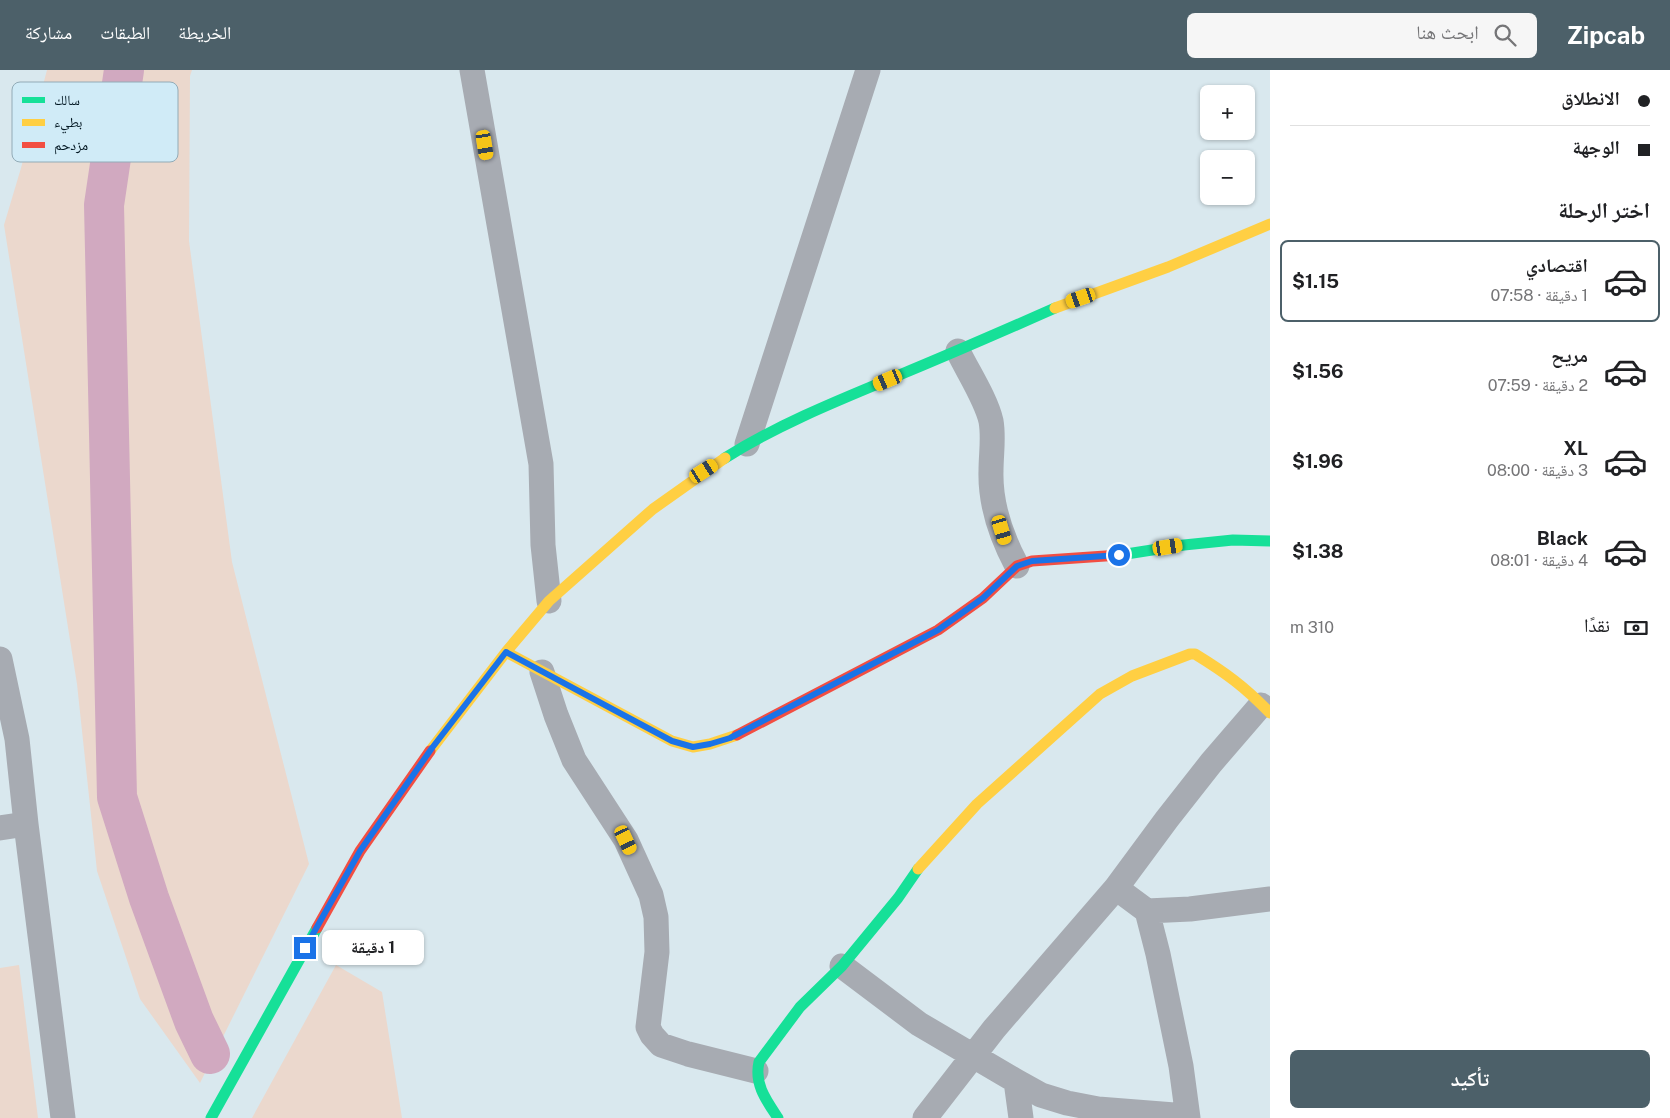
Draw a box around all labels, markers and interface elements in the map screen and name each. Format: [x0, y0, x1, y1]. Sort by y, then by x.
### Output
search box [1187, 13, 1537, 58]
text: ابحث هنا [1416, 21, 1479, 43]
icon: search [1491, 21, 1519, 49]
text: Zipcab [1567, 21, 1645, 49]
text: مشاركة [25, 22, 72, 43]
text: الطبقات [100, 22, 150, 43]
text: الخريطة [178, 22, 231, 43]
legend [12, 82, 178, 162]
map controls [1200, 85, 1255, 205]
button: + [1200, 85, 1255, 140]
text: الانطلاق [1561, 87, 1620, 109]
text: سالك [54, 92, 80, 108]
text: بطيء [54, 114, 83, 134]
car [475, 129, 494, 161]
text: الوجهة [1572, 136, 1620, 158]
text: مزدحم [54, 137, 88, 155]
button: − [1200, 150, 1255, 205]
text: اختر الرحلة [1558, 197, 1650, 223]
text: اقتصادي [1526, 254, 1588, 276]
icon: car [1603, 259, 1648, 304]
text: $1.15 [1292, 270, 1339, 292]
car [1064, 286, 1097, 310]
text: 1 دقيقة · 07:58 [1490, 286, 1588, 305]
text: مريح [1551, 344, 1588, 366]
icon: car [1603, 349, 1648, 394]
text: $1.56 [1292, 360, 1344, 382]
car [871, 367, 904, 393]
text: 2 دقيقة · 07:59 [1488, 376, 1588, 395]
text: XL [1563, 437, 1588, 459]
icon: car [1603, 439, 1648, 484]
text: $1.96 [1292, 450, 1343, 472]
car [687, 457, 720, 485]
text: 3 دقيقة · 08:00 [1487, 461, 1588, 480]
car [990, 513, 1013, 547]
text: Black [1537, 527, 1588, 549]
icon: car [1603, 529, 1648, 574]
car [1152, 537, 1183, 557]
text: $1.38 [1292, 540, 1344, 562]
route start [1108, 544, 1130, 566]
text: 4 دقيقة · 08:01 [1490, 551, 1588, 570]
text: نقدًا [1584, 614, 1610, 636]
icon: cash [1622, 614, 1650, 642]
text: 310 m [1290, 618, 1334, 637]
car [612, 823, 639, 857]
callout: 1 دقيقة [322, 930, 425, 966]
route end [294, 937, 316, 959]
text: 1 دقيقة [351, 938, 395, 957]
button: تأكيد [1290, 1050, 1650, 1108]

